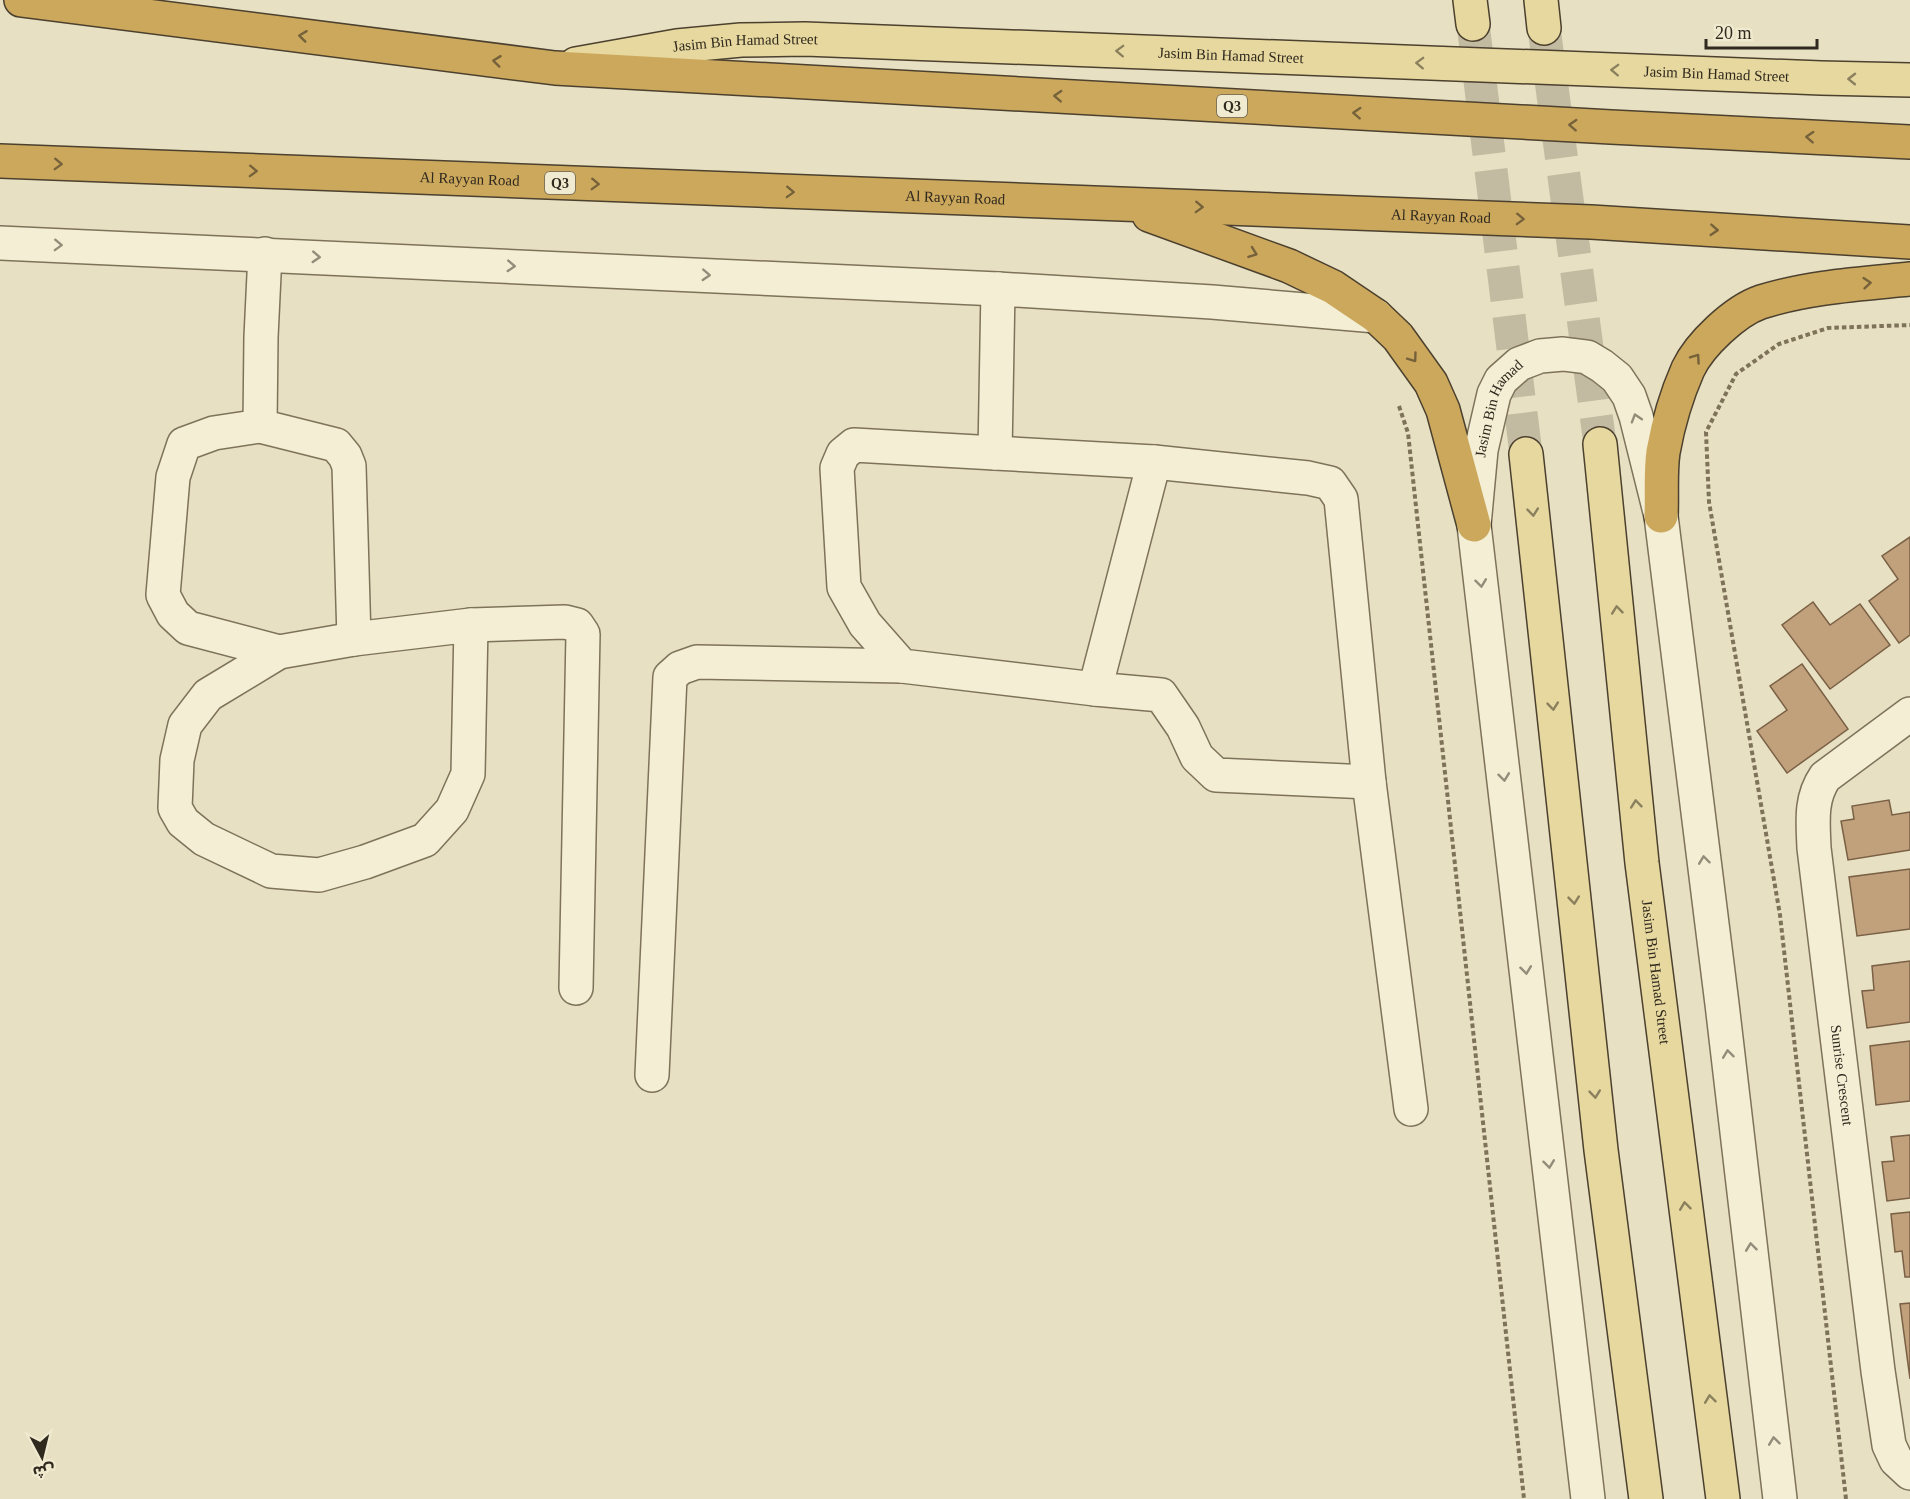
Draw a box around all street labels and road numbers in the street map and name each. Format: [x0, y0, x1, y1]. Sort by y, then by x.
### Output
street label: Jasim Bin Hamad Street [671, 31, 819, 55]
street label: Jasim Bin Hamad Street [1158, 45, 1305, 66]
street label: Jasim Bin Hamad Street [1643, 63, 1790, 85]
road number: Q3 [1217, 95, 1247, 117]
street label: Al Rayyan Road [419, 169, 520, 189]
road number: Q3 [545, 172, 575, 194]
street label: Al Rayyan Road [905, 188, 1006, 208]
street label: Al Rayyan Road [1391, 206, 1492, 226]
street label: Jasim Bin Hamad [1472, 356, 1526, 458]
street label: Jasim Bin Hamad Street [1639, 899, 1673, 1046]
street label: Sunrise Crescent [1828, 1024, 1856, 1127]

